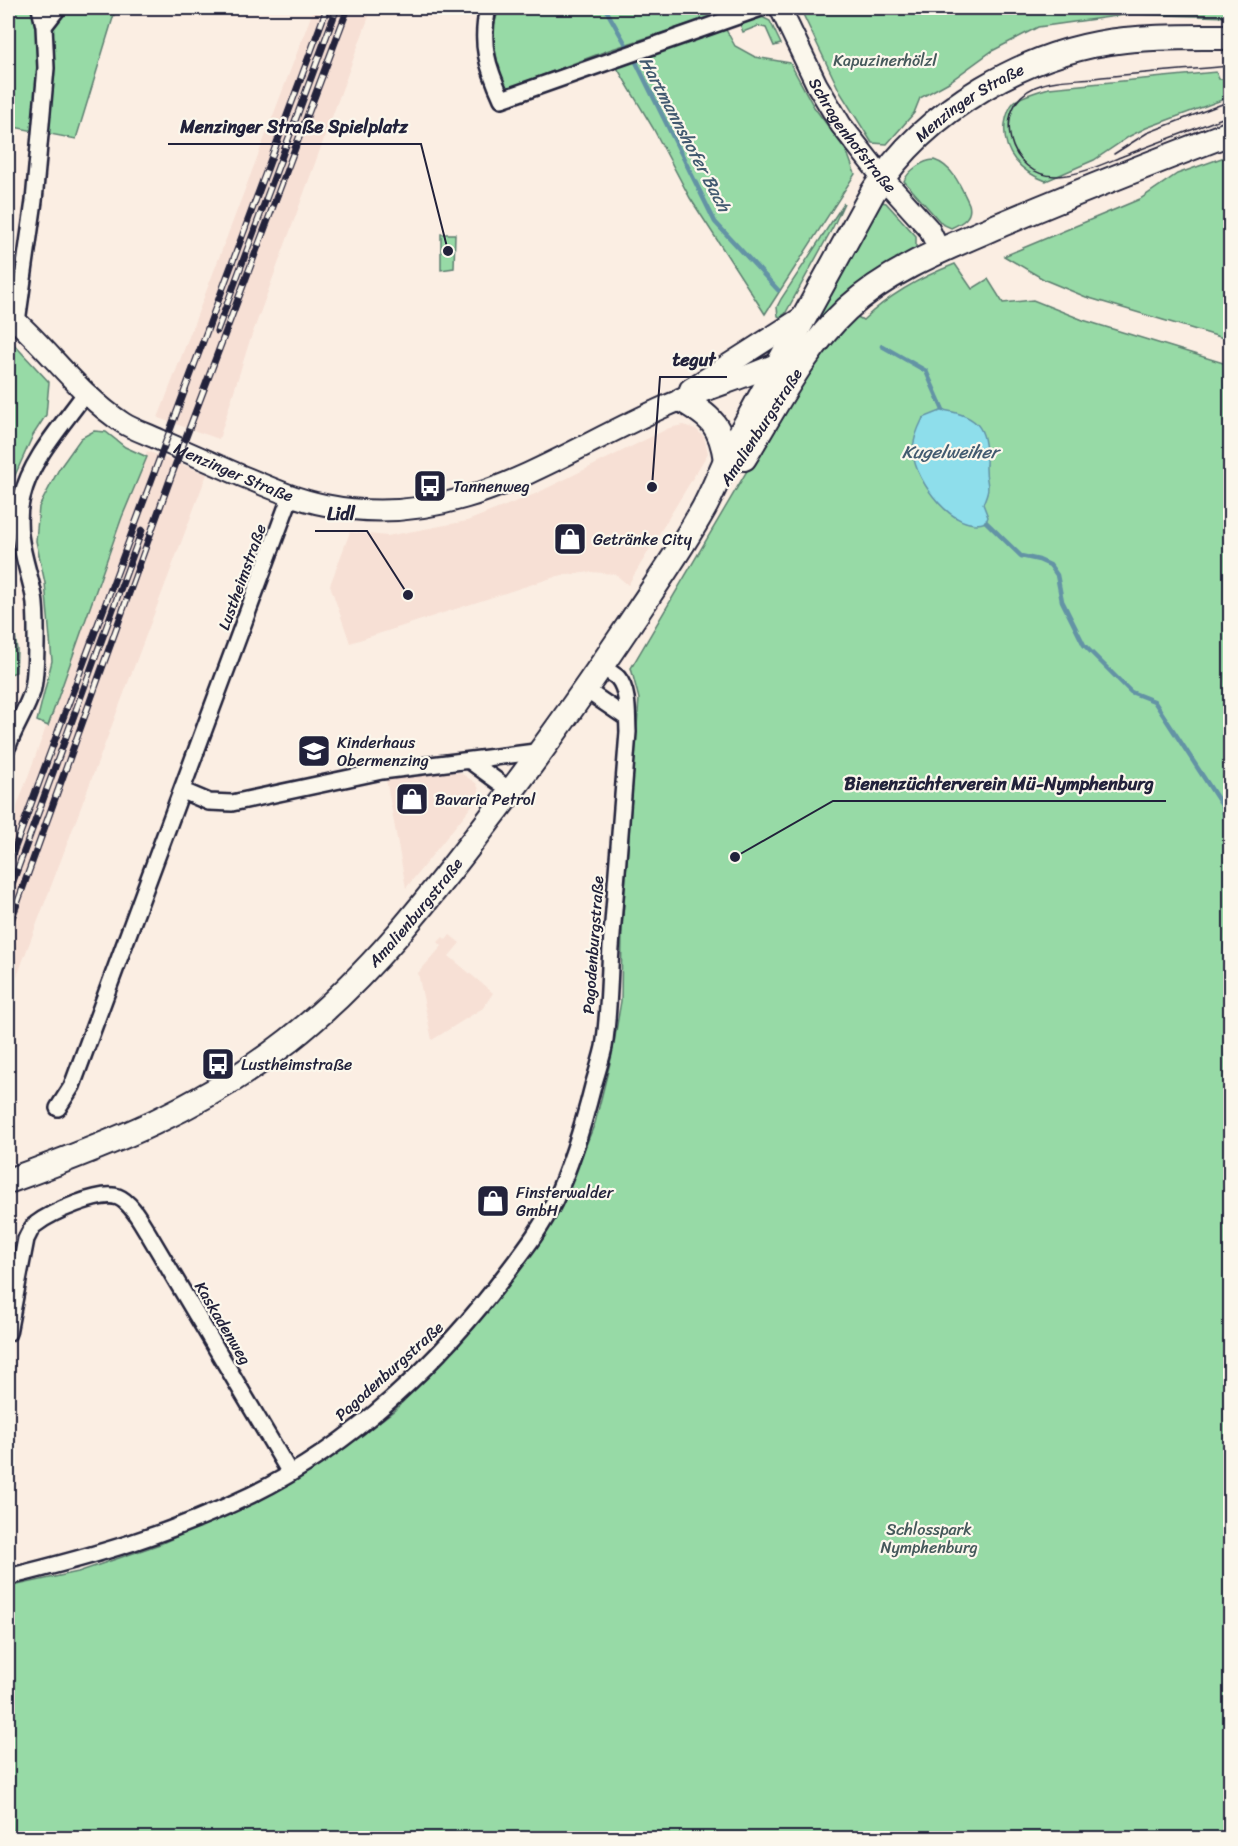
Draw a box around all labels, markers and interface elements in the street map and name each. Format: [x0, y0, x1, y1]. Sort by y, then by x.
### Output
park label: Kapuzinerhölzl [833, 46, 937, 75]
water label: Hartmannshofer Bach [630, 50, 740, 219]
street label: Menzinger Straße [907, 55, 1029, 149]
street label: Schragenhofstraße [801, 72, 904, 200]
callout: Menzinger Straße Spielplatz [168, 108, 421, 144]
text: Menzinger Straße Spielplatz [179, 111, 409, 143]
callout: tegut [660, 341, 727, 377]
text: tegut [672, 344, 717, 376]
street label: Amalienburgstraße [711, 362, 810, 493]
street label: Menzinger Straße [169, 433, 298, 510]
water label: Kugelweiher [902, 436, 1002, 468]
bus stop icon: Tannenweg [412, 468, 448, 504]
place label: Tannenweg [453, 472, 530, 501]
callout: Lidl [315, 495, 367, 531]
text: Lidl [327, 498, 356, 530]
street label: Lustheimstraße [209, 520, 275, 634]
shop icon: Getränke City [552, 521, 588, 557]
place label: Getränke City [593, 525, 693, 554]
place label: Kinderhaus Obermenzing [337, 728, 429, 775]
school or university icon: Kinderhaus Obermenzing [296, 733, 332, 769]
callout: Bienenzüchterverein Mü-Nymphenburg [833, 765, 1166, 801]
text: Bienenzüchterverein Mü-Nymphenburg [844, 768, 1154, 800]
shop icon: Bavaria Petrol [394, 781, 430, 817]
place label: Bavaria Petrol [435, 785, 536, 814]
street label: Amalienburgstraße [360, 851, 470, 975]
street label: Pagodenburgstraße [574, 875, 612, 1015]
bus stop icon: Lustheimstraße [200, 1046, 236, 1082]
place label: Lustheimstraße [241, 1050, 352, 1079]
place label: Finsterwalder GmbH [516, 1178, 615, 1225]
shop icon: Finsterwalder GmbH [475, 1183, 511, 1219]
street label: Kaskadenweg [186, 1275, 260, 1371]
street label: Pagodenburgstraße [328, 1314, 450, 1428]
park label: Schlosspark Nymphenburg [880, 1515, 978, 1562]

